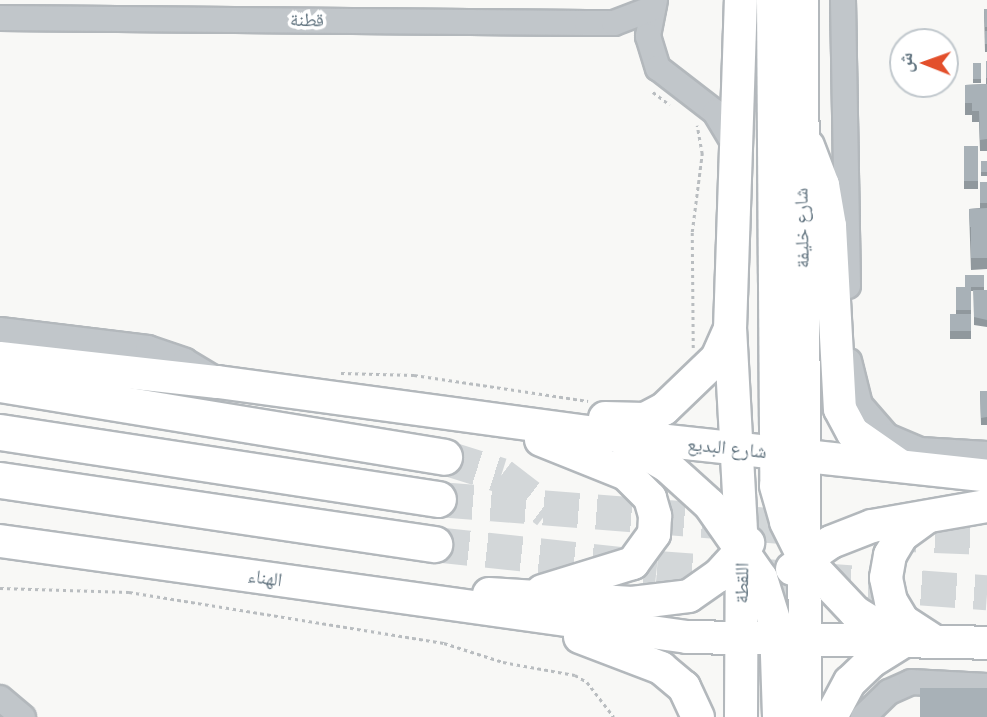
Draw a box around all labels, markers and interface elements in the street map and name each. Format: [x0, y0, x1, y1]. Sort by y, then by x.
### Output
street label: قطنة [290, 8, 324, 32]
north arrow [889, 28, 959, 98]
text: ش [892, 52, 918, 73]
street label: شارع خليفة [790, 188, 814, 268]
street label: شارع البديع [686, 432, 768, 464]
street label: اللقطة [730, 562, 754, 604]
street label: الهناء [246, 564, 284, 592]

